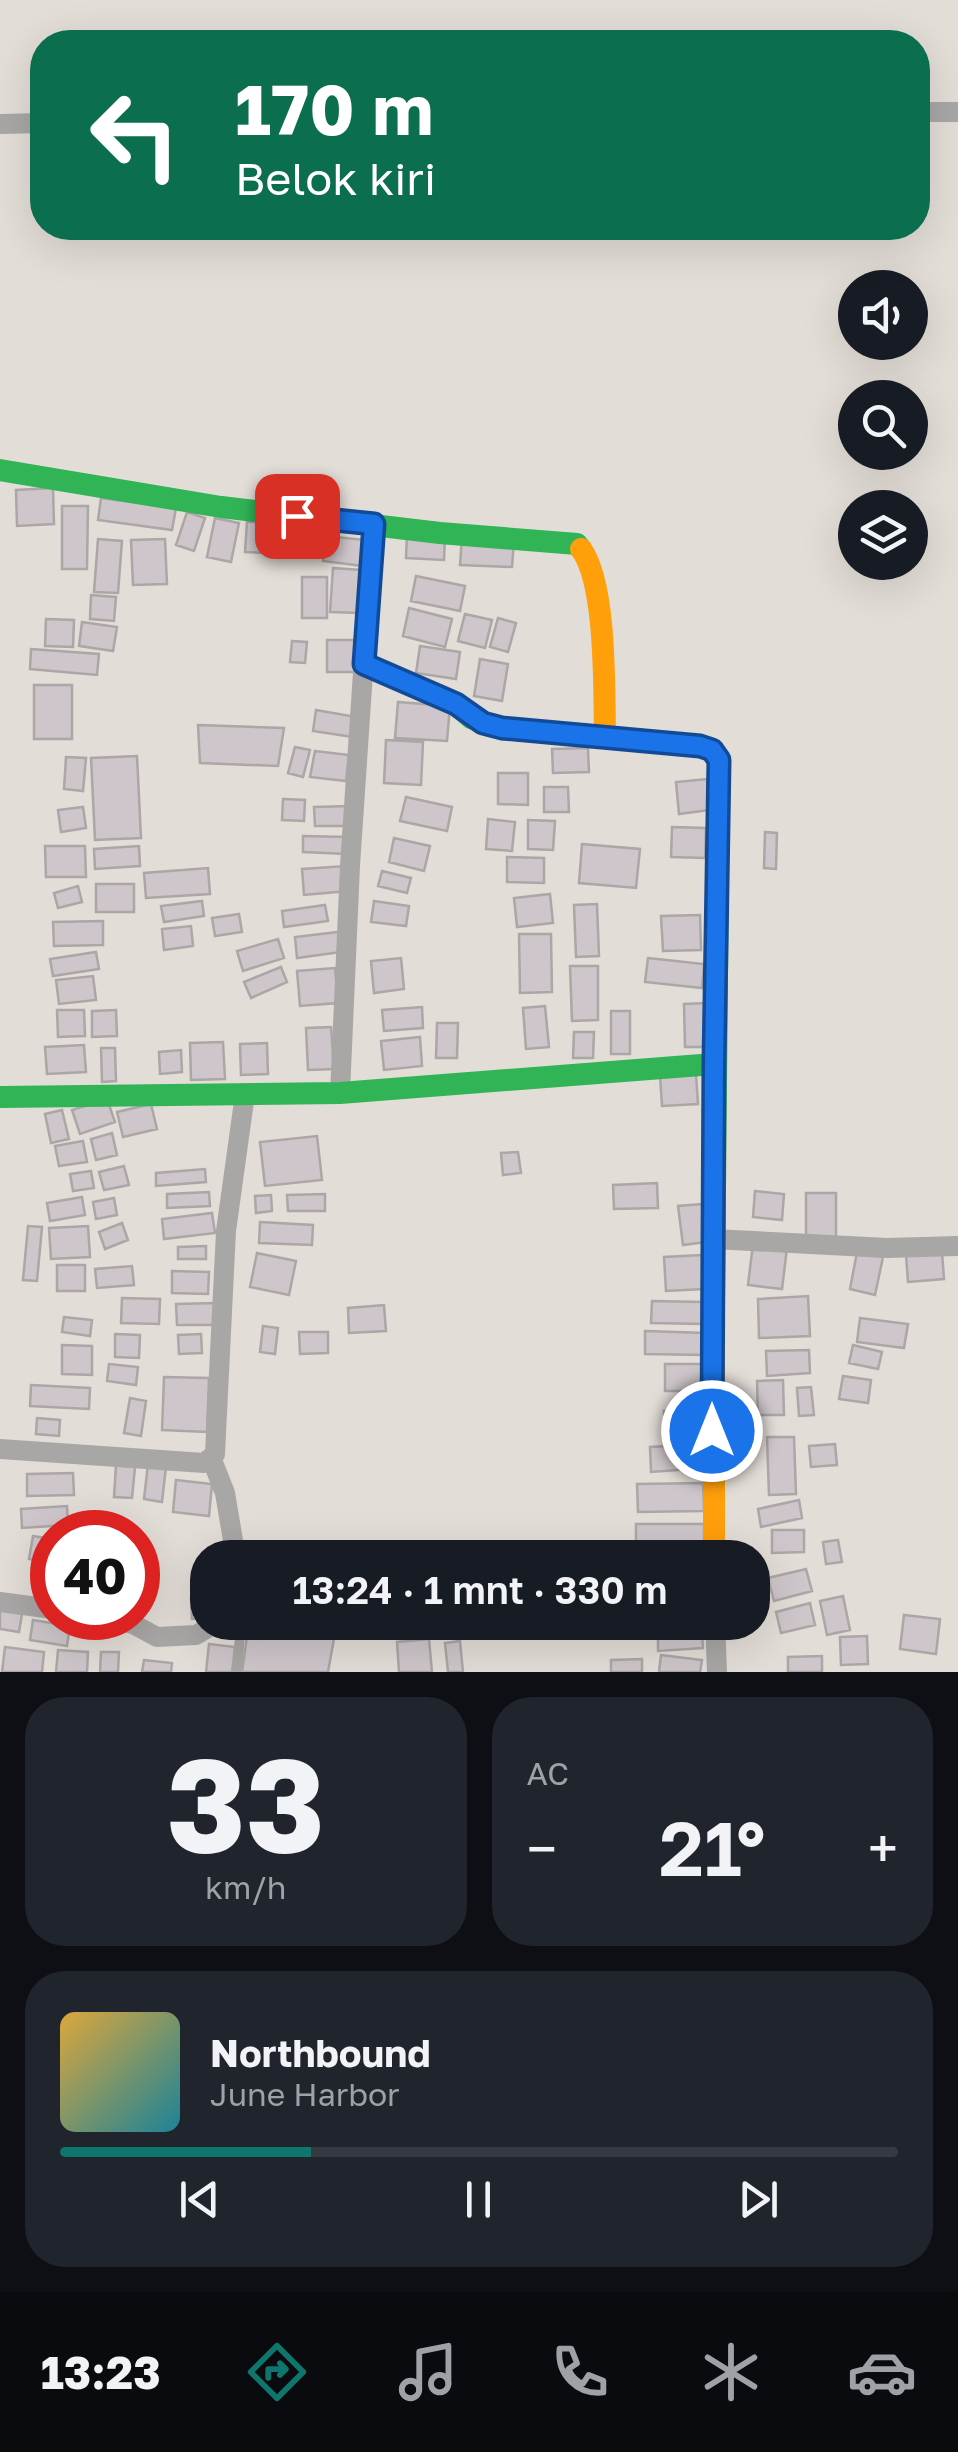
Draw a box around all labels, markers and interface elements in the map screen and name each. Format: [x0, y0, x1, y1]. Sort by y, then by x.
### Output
text: 170 m [235, 66, 433, 150]
icon: left [70, 70, 200, 200]
text: Belok kiri [235, 151, 436, 205]
map controls [838, 270, 928, 580]
button: sound [838, 270, 928, 360]
button: search [838, 380, 928, 470]
pin [255, 474, 340, 559]
icon: arrive [270, 489, 325, 544]
button: layers [838, 490, 928, 580]
position arrow [660, 1379, 764, 1483]
speed limit sign: 40 [30, 1510, 160, 1640]
text: 13:24 · 1 mnt · 330 m [292, 1567, 668, 1612]
text: 33 [166, 1725, 325, 1881]
text: AC [527, 1754, 569, 1792]
text: 21° [659, 1802, 766, 1893]
text: − [527, 1815, 557, 1881]
text: + [868, 1815, 898, 1881]
text: km/h [205, 1868, 286, 1906]
text: Northbound [210, 2030, 431, 2075]
text: June Harbor [210, 2075, 400, 2113]
icon: previous [172, 2172, 227, 2227]
icon: pause [451, 2172, 506, 2227]
icon: next [731, 2172, 786, 2227]
icon: directions [242, 2337, 312, 2407]
icon: music [393, 2337, 463, 2407]
icon: phone [545, 2337, 615, 2407]
icon: climate [696, 2337, 766, 2407]
icon: car [847, 2337, 917, 2407]
text: 13:23 [41, 2345, 161, 2399]

